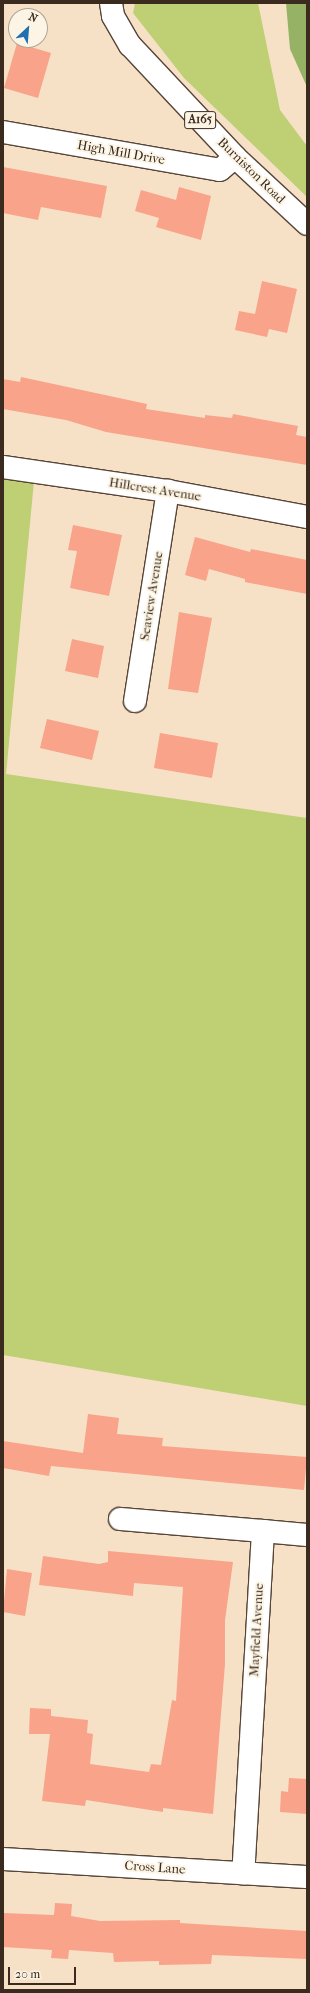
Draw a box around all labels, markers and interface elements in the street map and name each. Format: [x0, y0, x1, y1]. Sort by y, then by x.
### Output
north arrow [8, 8, 48, 48]
text: N [26, 10, 40, 25]
road number: A165 [184, 110, 216, 130]
street label: Burniston Road [214, 135, 288, 207]
street label: High Mill Drive [76, 138, 166, 168]
street label: Hillcrest Avenue [108, 475, 202, 505]
street label: Seaview Avenue [137, 550, 167, 642]
street label: Mayfield Avenue [247, 1583, 267, 1677]
street label: Cross Lane [124, 1858, 186, 1878]
scale bar [10, 1959, 78, 1985]
text: 20 m [15, 1967, 40, 1981]

